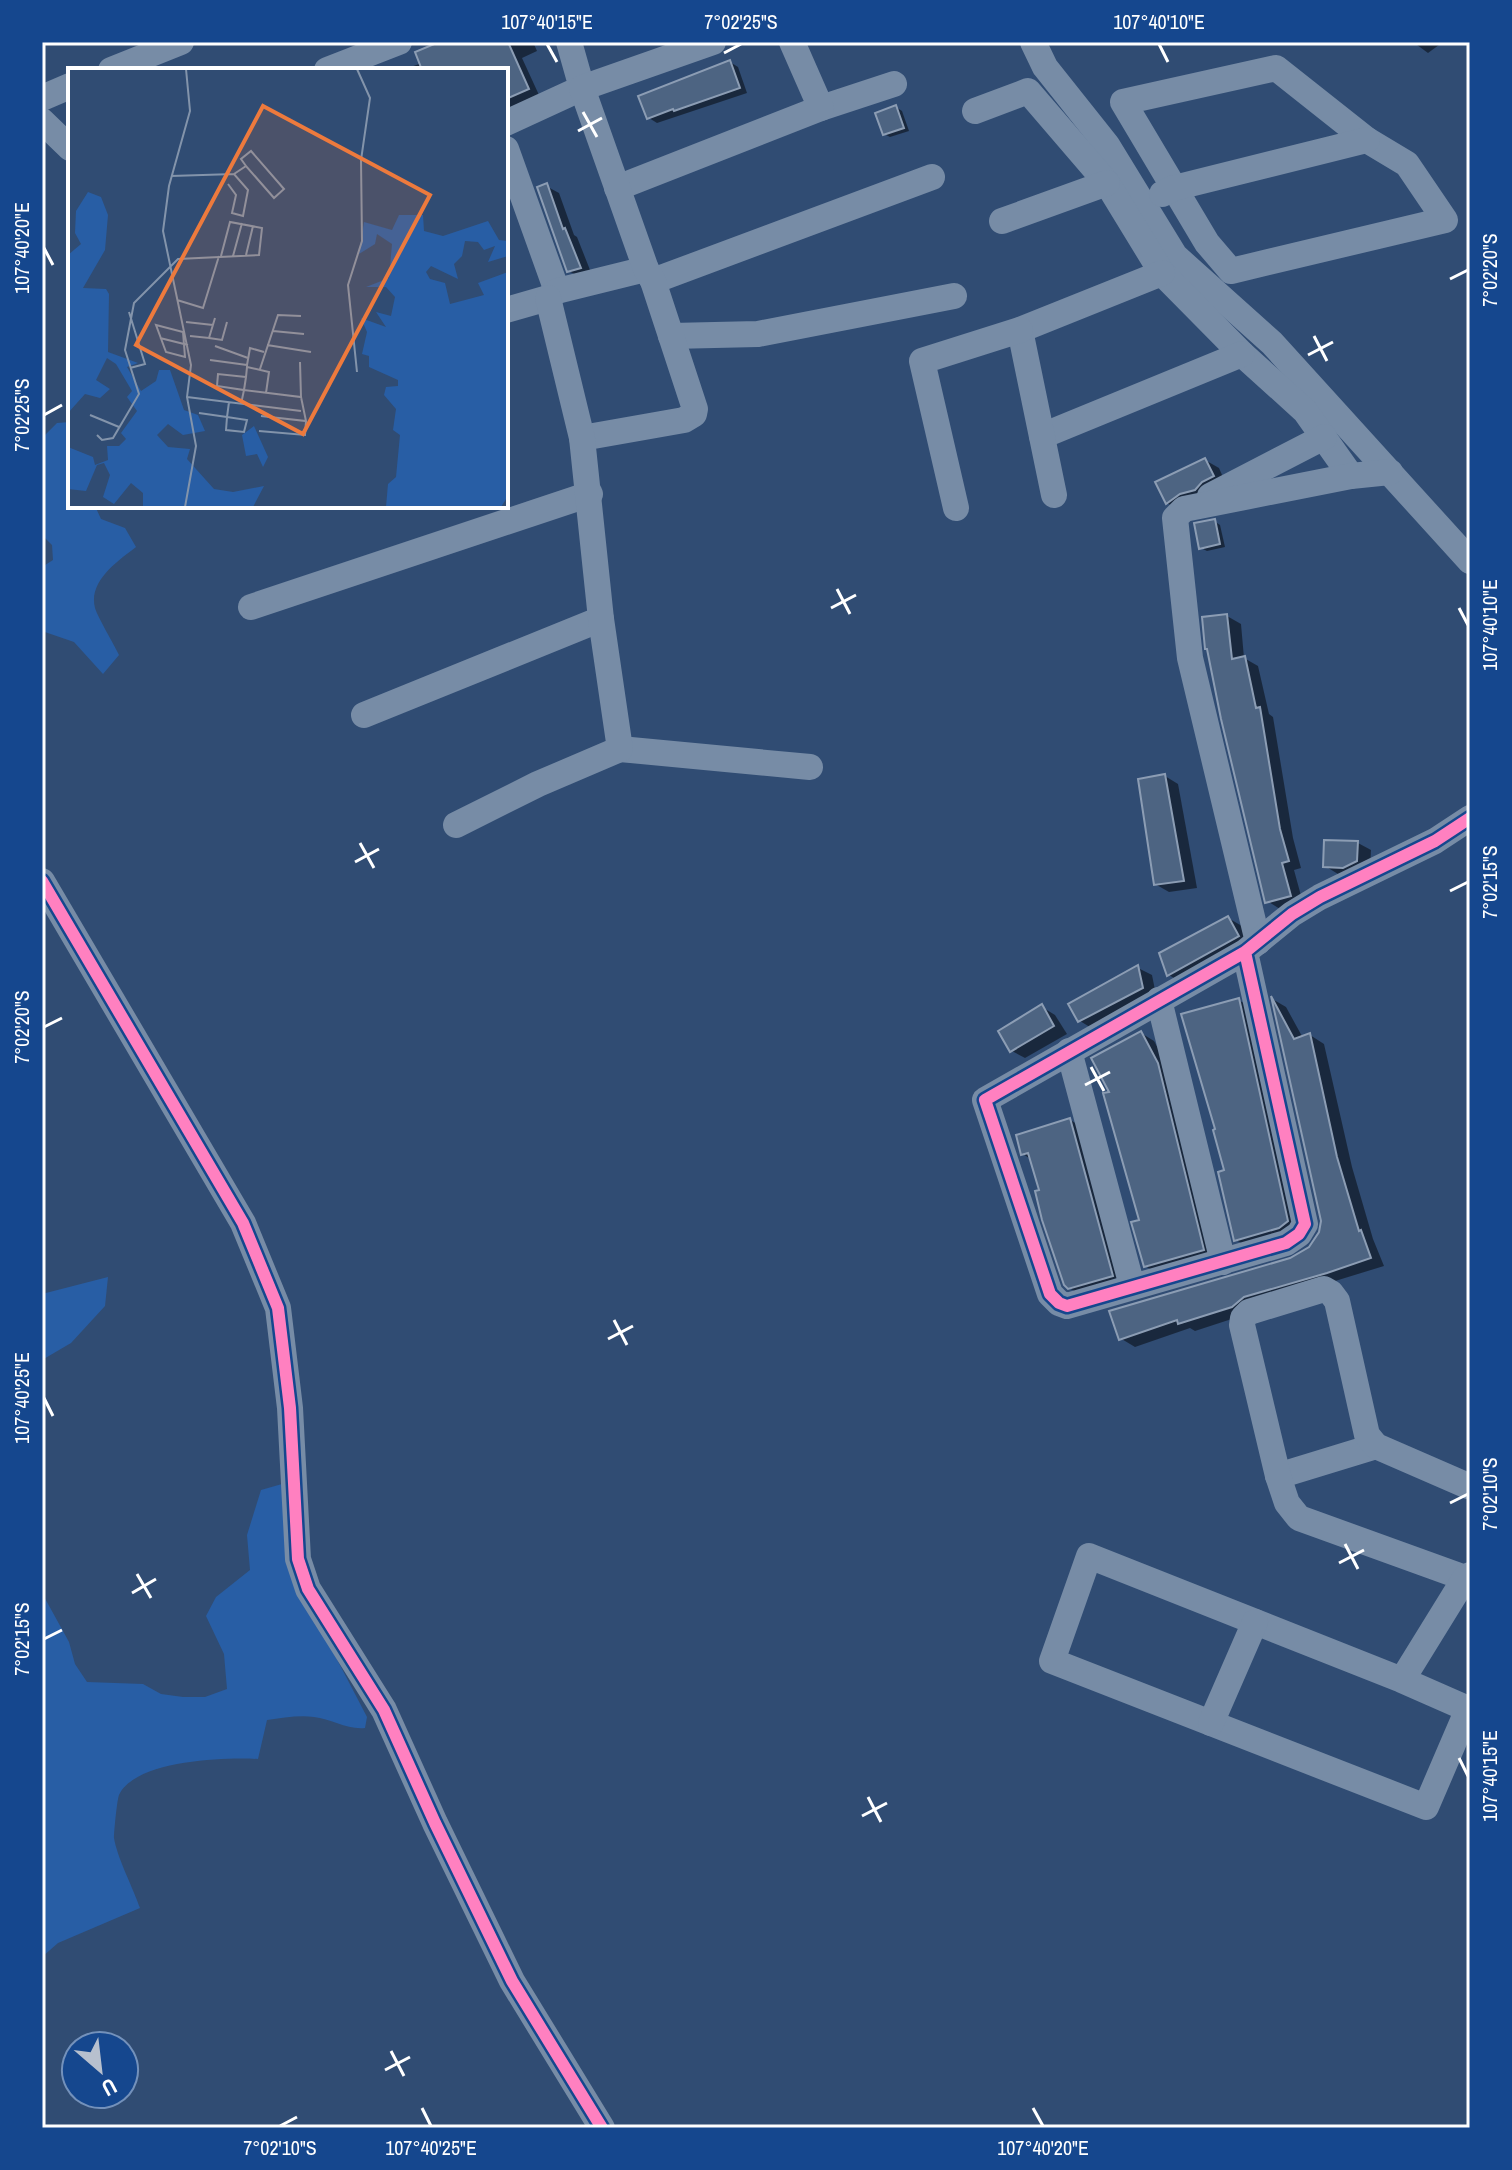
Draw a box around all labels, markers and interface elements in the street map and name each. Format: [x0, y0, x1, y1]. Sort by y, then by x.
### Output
text: 107°40'15"E [501, 8, 593, 35]
text: 7°02'25"S [704, 8, 778, 35]
text: 107°40'10"E [1113, 8, 1205, 35]
inset map [68, 68, 508, 508]
text: 107°40'20"E [8, 202, 35, 294]
text: 7°02'20"S [1476, 233, 1503, 307]
text: 7°02'25"S [8, 378, 35, 452]
text: 107°40'10"E [1476, 579, 1503, 671]
text: 7°02'15"S [1476, 845, 1503, 919]
text: 7°02'20"S [8, 990, 35, 1064]
text: 107°40'25"E [8, 1352, 35, 1444]
text: 7°02'10"S [1476, 1457, 1503, 1531]
text: 7°02'15"S [8, 1602, 35, 1676]
text: 107°40'15"E [1476, 1730, 1503, 1822]
north arrow [60, 2030, 140, 2110]
text: U [97, 2071, 122, 2104]
text: 7°02'10"S [243, 2134, 317, 2161]
text: 107°40'25"E [385, 2134, 477, 2161]
text: 107°40'20"E [997, 2134, 1089, 2161]

